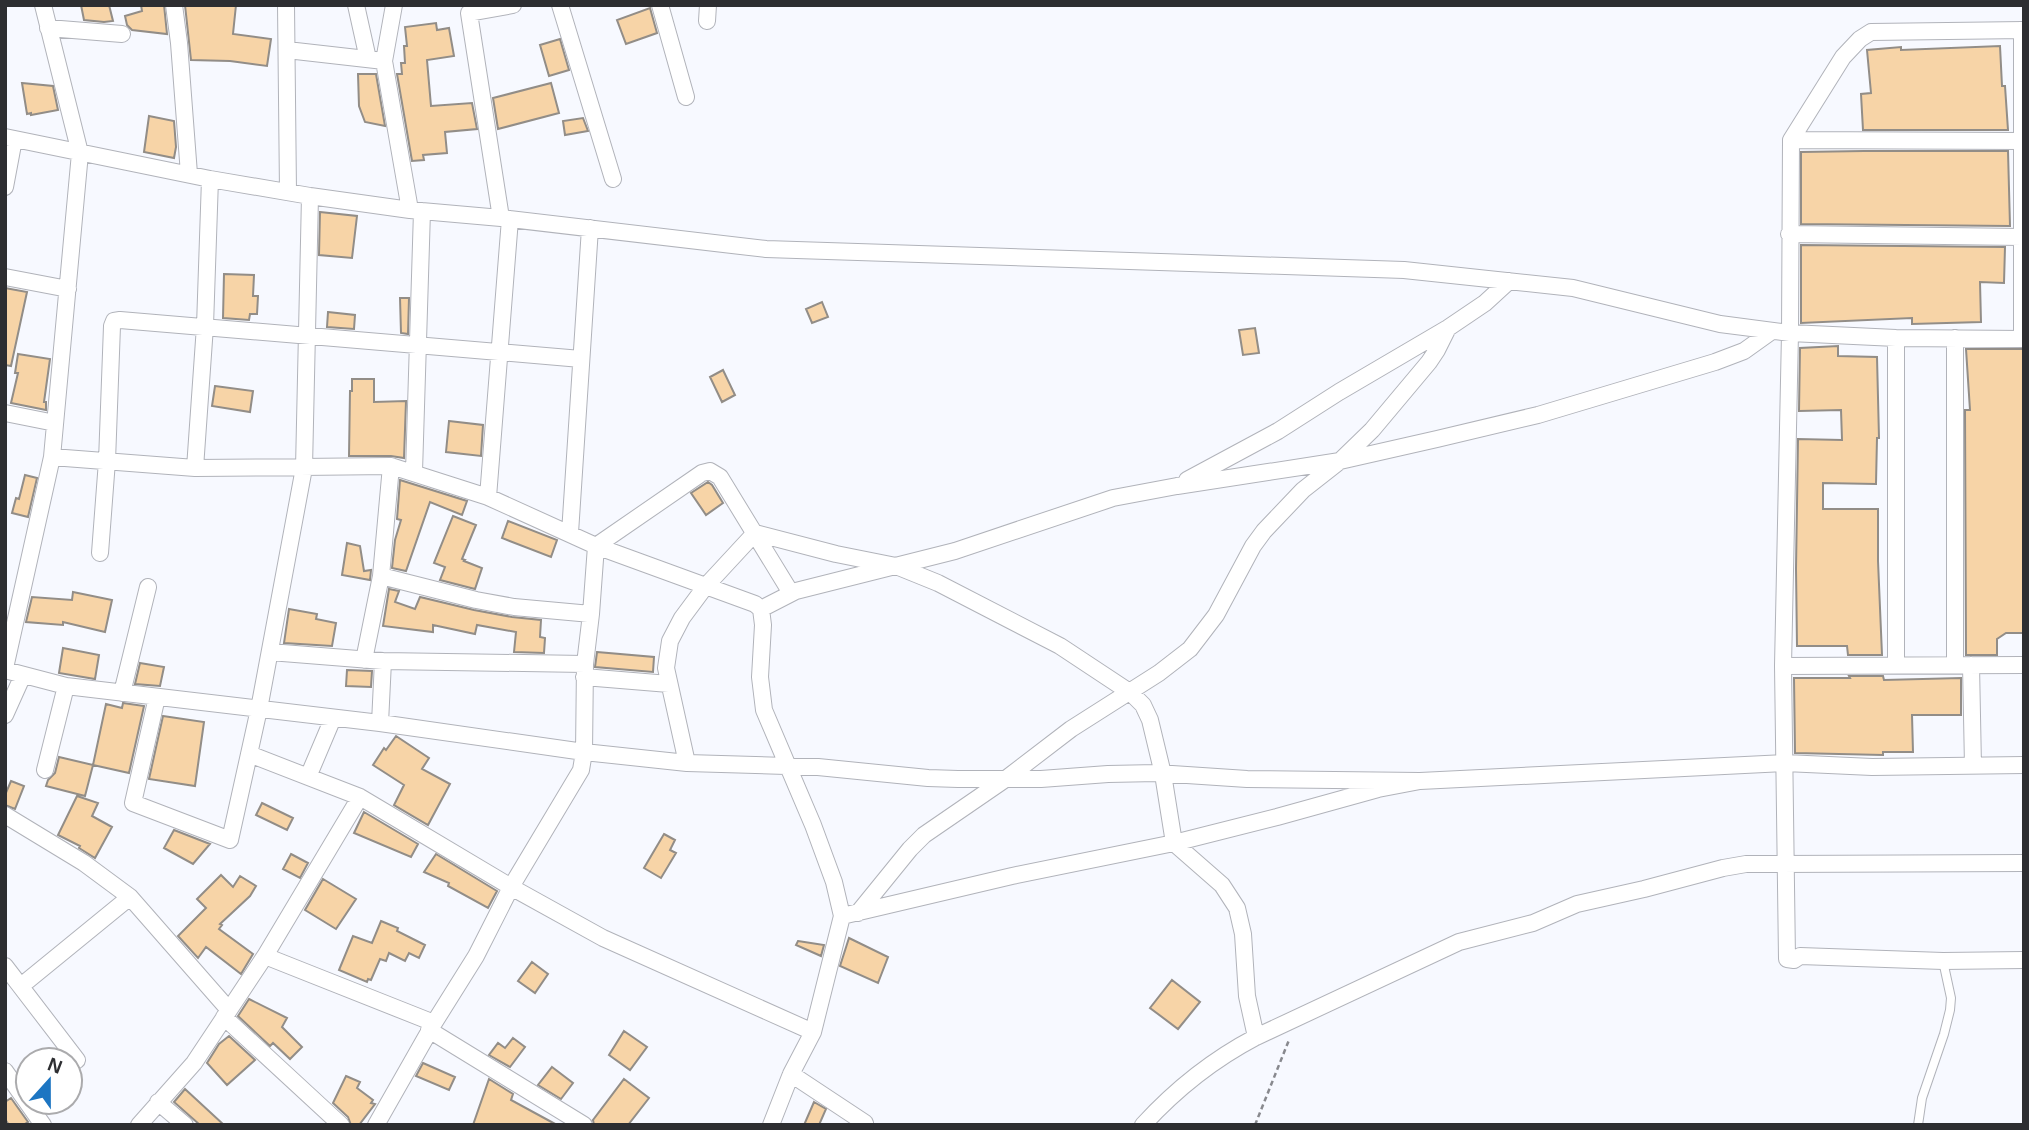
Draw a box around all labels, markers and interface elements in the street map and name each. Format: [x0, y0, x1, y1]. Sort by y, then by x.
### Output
north arrow [14, 1046, 84, 1116]
text: N [45, 1053, 65, 1078]

